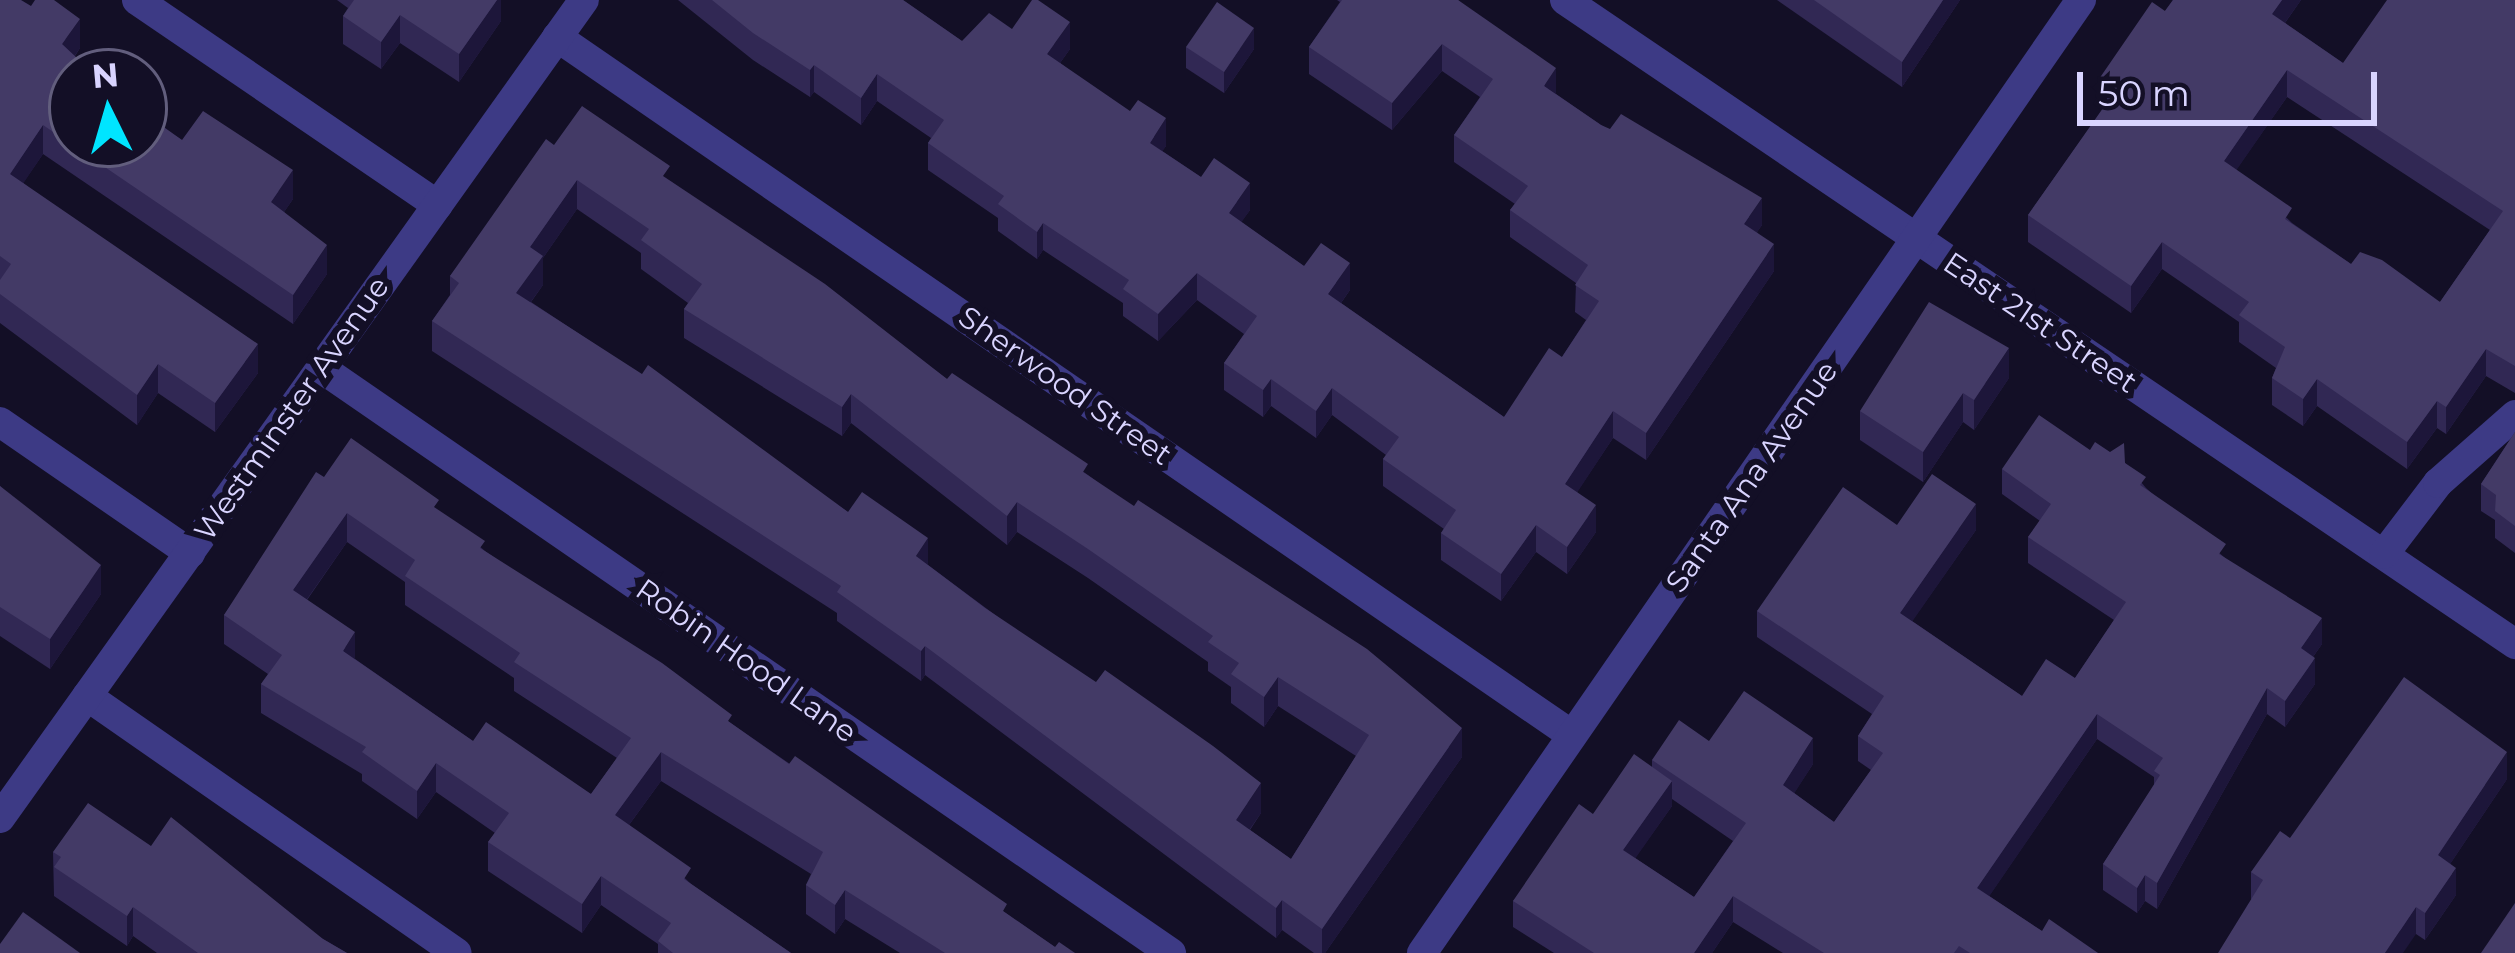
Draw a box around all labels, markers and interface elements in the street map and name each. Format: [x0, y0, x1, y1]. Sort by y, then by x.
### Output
north arrow [48, 48, 168, 168]
scale bar [2083, 48, 2383, 122]
text: N [90, 54, 120, 96]
text: 50 m [2098, 71, 2190, 115]
street label: East 21st Street [1936, 245, 2144, 401]
street label: Westminster Avenue [187, 270, 397, 548]
street label: Sherwood Street [952, 299, 1178, 473]
street label: Santa Ana Avenue [1659, 354, 1845, 600]
street label: Robin Hood Lane [629, 571, 863, 751]

